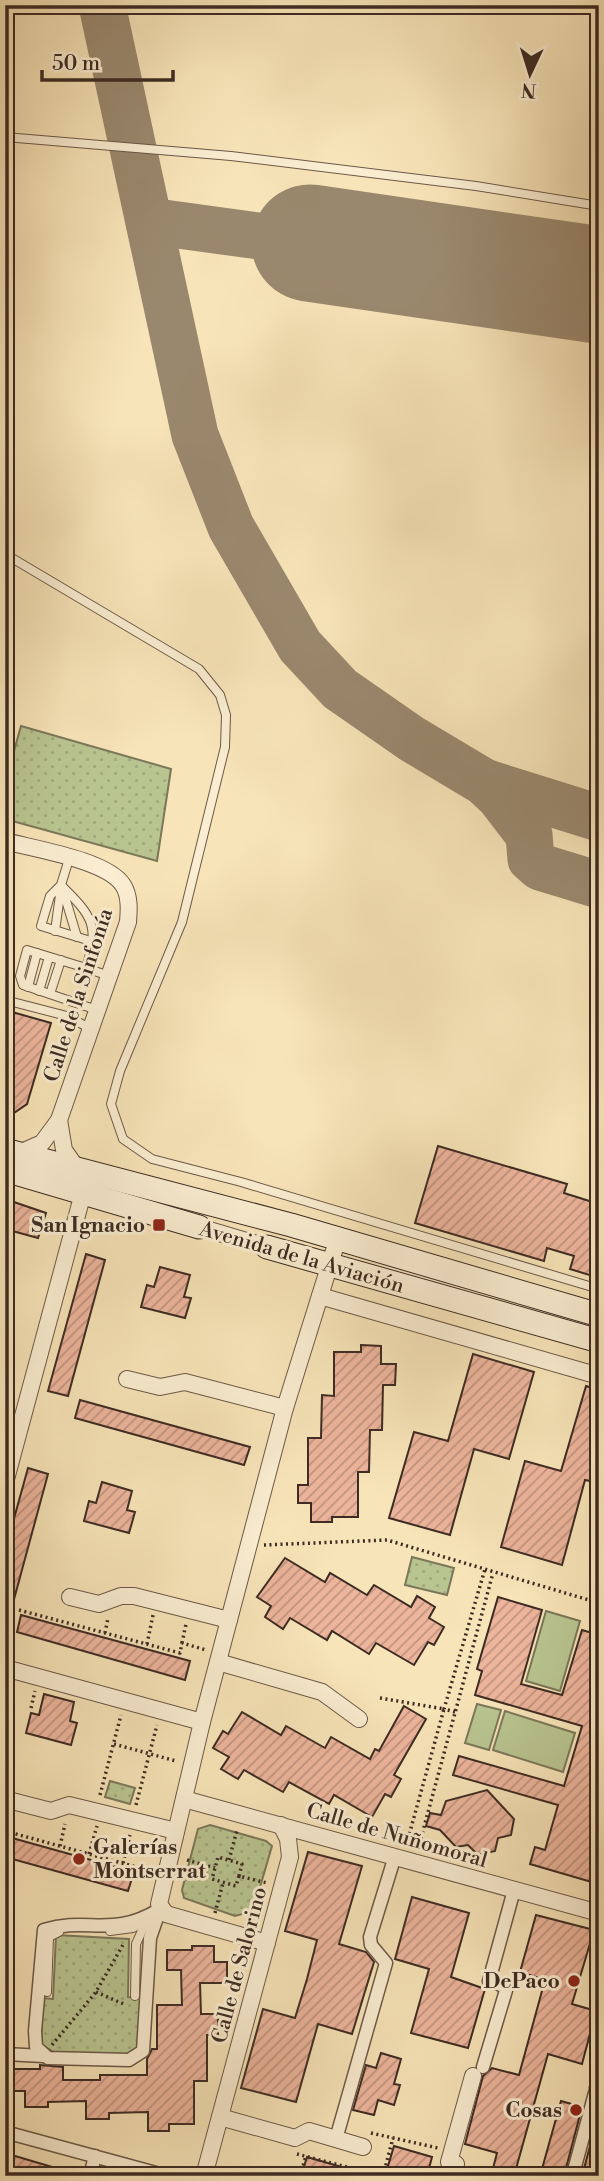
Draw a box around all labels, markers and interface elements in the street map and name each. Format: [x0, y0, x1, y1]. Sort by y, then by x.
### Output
scale bar [42, 38, 173, 82]
north arrow [496, 38, 566, 108]
text: 50 m [52, 51, 100, 77]
text: N [521, 77, 537, 102]
street label: Calle de la Sinfonía [39, 905, 119, 1085]
place label: San Ignacio [31, 1213, 145, 1239]
street label: Avenida de la Aviación [195, 1216, 408, 1300]
marker: San Ignacio [151, 1217, 167, 1233]
street label: Calle de Nuñomoral [303, 1798, 490, 1874]
place label: Galerías Montserrat [93, 1835, 206, 1885]
marker: Galerías Montserrat [71, 1851, 87, 1867]
street label: Calle de Salorino [207, 1884, 273, 2046]
place label: DePaco [484, 1969, 560, 1995]
marker: DePaco [566, 1973, 582, 1989]
place label: Cosas [505, 2098, 562, 2124]
marker: Cosas [568, 2102, 584, 2118]

